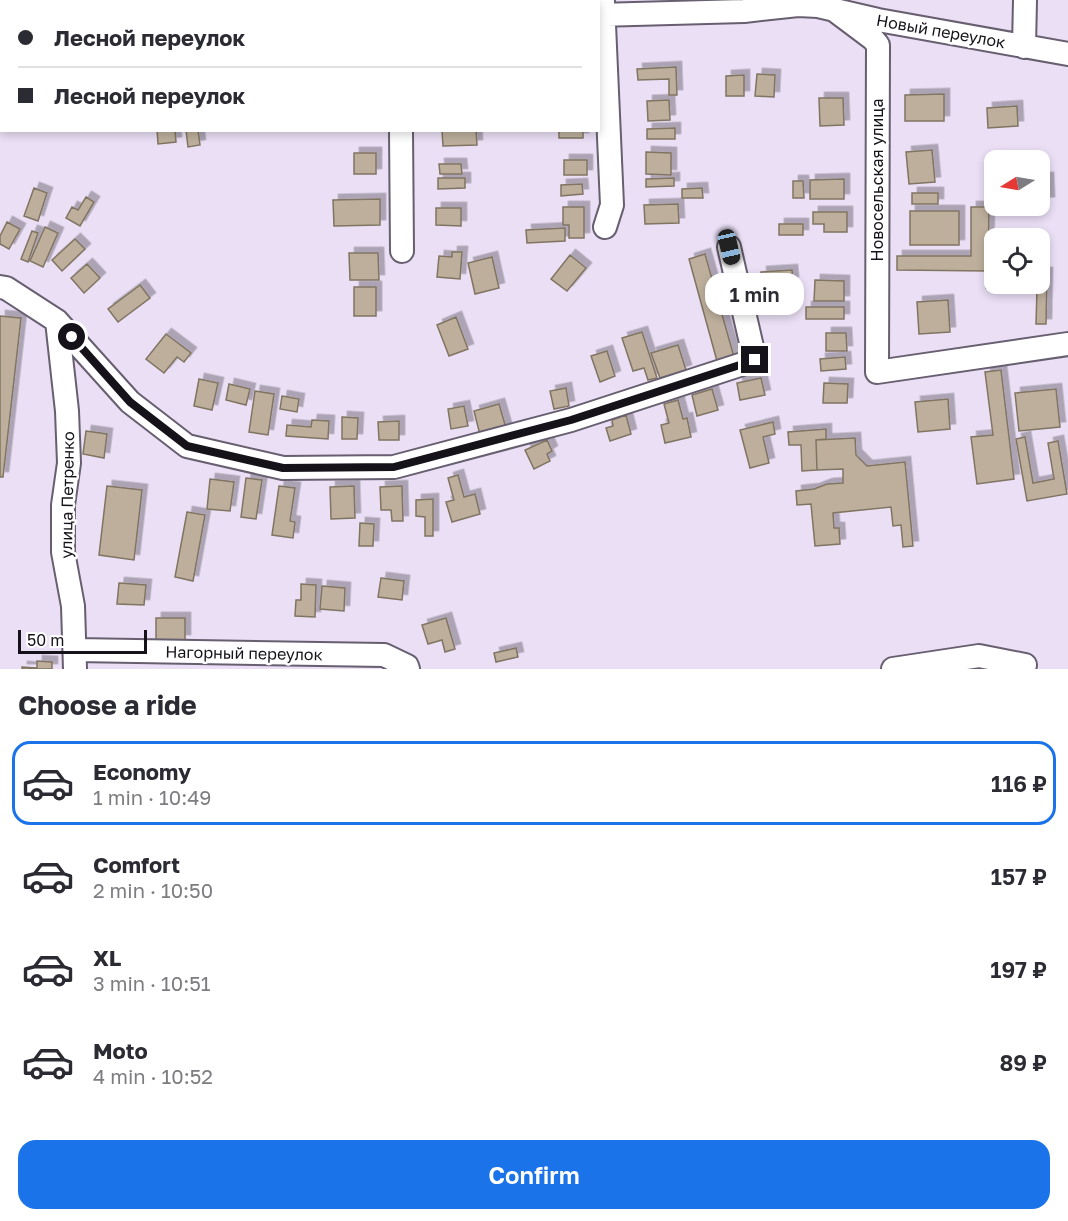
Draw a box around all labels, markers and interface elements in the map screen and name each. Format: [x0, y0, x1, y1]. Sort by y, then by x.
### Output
street label: Новый переулок [875, 10, 1007, 52]
text: Лесной переулок [54, 24, 245, 51]
text: Лесной переулок [54, 82, 245, 109]
street label: Новосельская улица [867, 99, 887, 261]
north arrow [984, 150, 1050, 216]
map controls [984, 150, 1050, 294]
car [716, 227, 742, 267]
button: locate [984, 228, 1050, 294]
callout: 1 min [706, 273, 804, 315]
text: 1 min [729, 282, 780, 306]
route start [58, 323, 85, 350]
route end [741, 346, 768, 373]
street label: улица Петренко [56, 431, 78, 559]
scale bar [18, 627, 147, 654]
text: 50 m [27, 630, 64, 650]
street label: Нагорный переулок [165, 642, 323, 664]
text: Choose a ride [18, 689, 197, 721]
icon: car [21, 756, 75, 810]
text: Economy [93, 758, 191, 785]
text: 116 ₽ [991, 770, 1047, 797]
text: 1 min · 10:49 [93, 785, 211, 809]
icon: car [21, 849, 75, 903]
text: Comfort [93, 851, 180, 878]
text: 157 ₽ [991, 863, 1047, 890]
text: 2 min · 10:50 [93, 878, 213, 902]
icon: car [21, 942, 75, 996]
text: XL [93, 944, 121, 971]
text: 197 ₽ [990, 956, 1047, 983]
text: 3 min · 10:51 [93, 971, 210, 995]
icon: car [21, 1035, 75, 1089]
text: Moto [93, 1037, 148, 1064]
text: 89 ₽ [999, 1049, 1047, 1076]
text: 4 min · 10:52 [93, 1064, 213, 1088]
button: Confirm [18, 1140, 1050, 1209]

